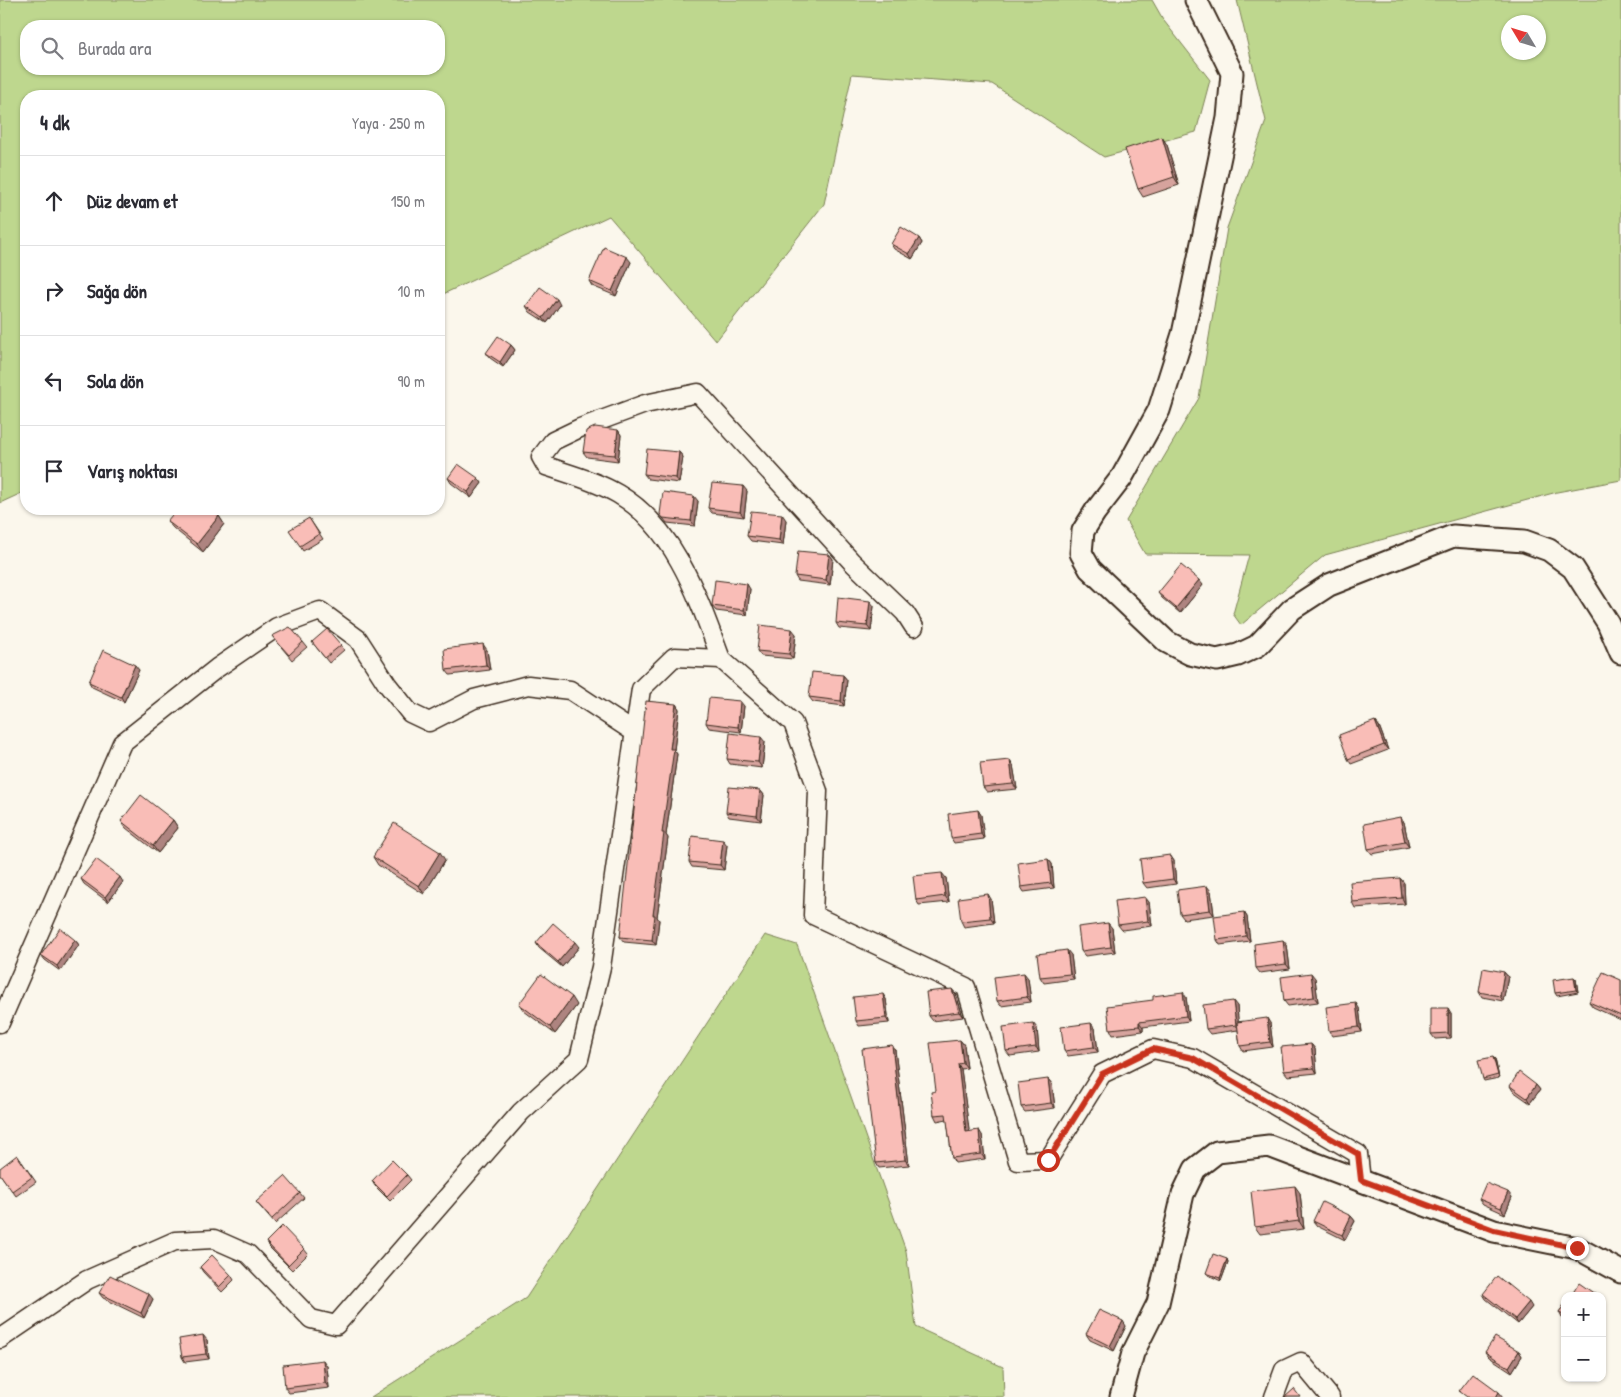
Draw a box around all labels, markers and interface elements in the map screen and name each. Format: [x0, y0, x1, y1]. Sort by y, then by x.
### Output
north arrow [1501, 15, 1546, 60]
search box [20, 20, 445, 75]
icon: search [38, 34, 66, 62]
text: Burada ara [78, 35, 151, 61]
text: 4 dk [40, 108, 70, 137]
text: Yaya · 250 m [352, 112, 425, 134]
icon: ahead [40, 187, 68, 215]
text: Düz devam et [87, 188, 178, 214]
text: 150 m [391, 190, 425, 212]
icon: right [40, 277, 68, 305]
text: Sağa dön [87, 278, 147, 304]
text: 10 m [397, 280, 425, 302]
icon: left [40, 367, 68, 395]
text: Sola dön [87, 368, 144, 394]
text: 90 m [397, 370, 425, 392]
icon: arrive [40, 457, 68, 485]
text: Varış noktası [87, 458, 178, 484]
route start [1037, 1149, 1060, 1172]
route end [1566, 1237, 1589, 1260]
map controls [1561, 1292, 1606, 1382]
button: + [1561, 1292, 1606, 1337]
button: − [1561, 1337, 1606, 1382]

